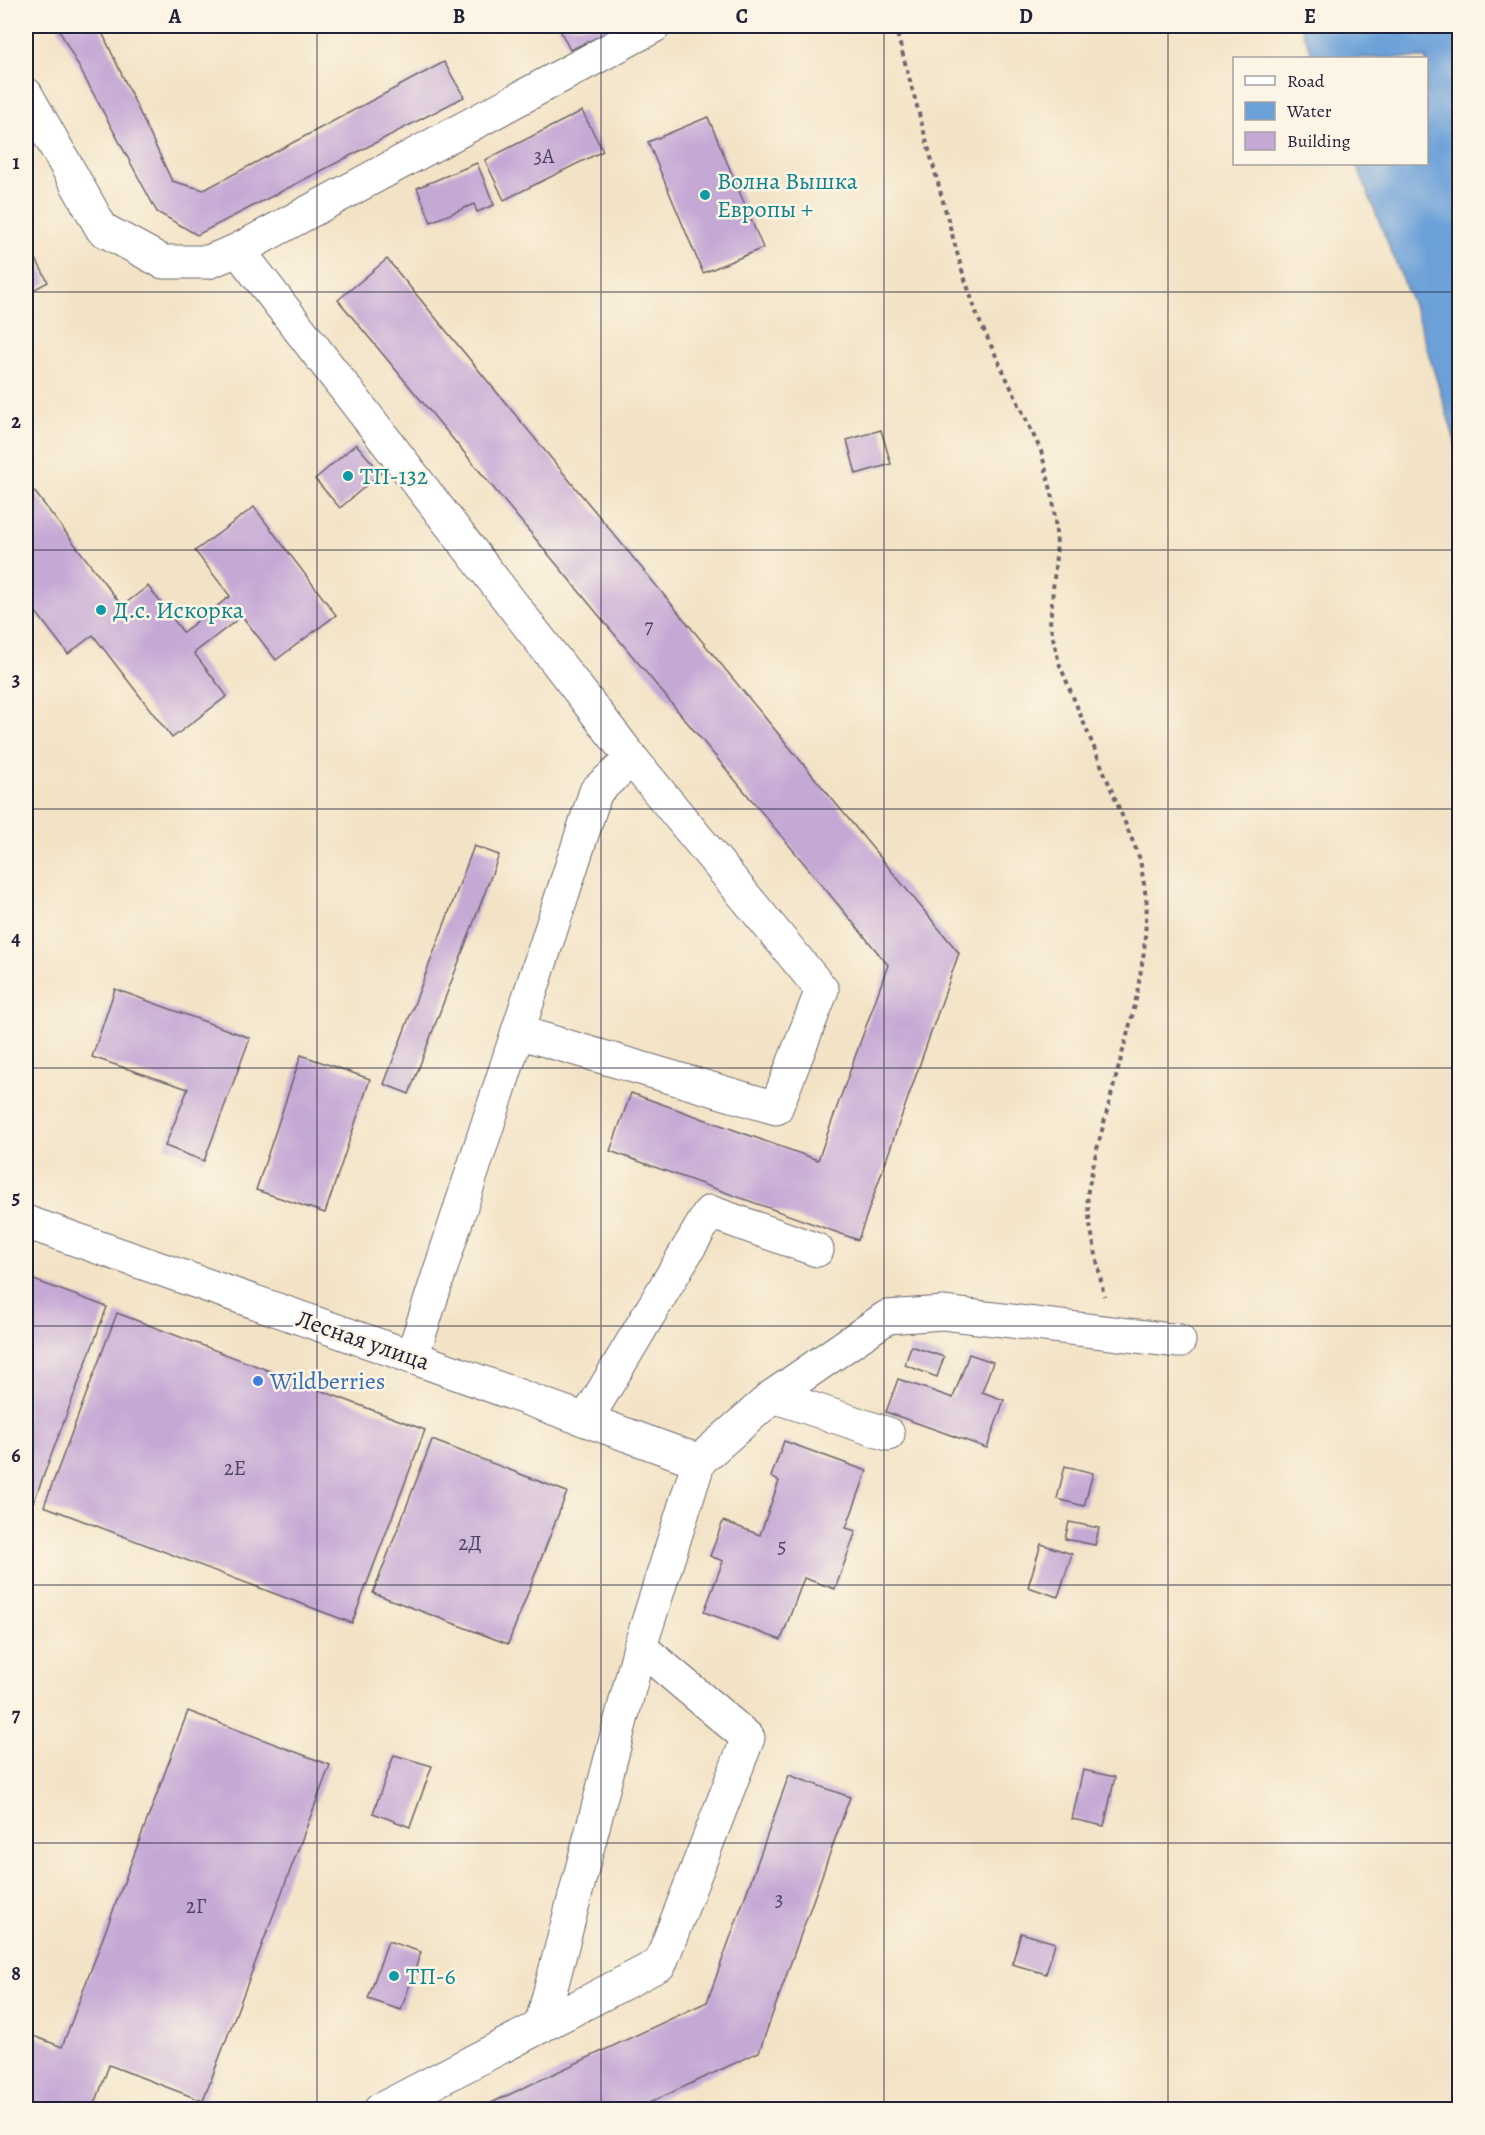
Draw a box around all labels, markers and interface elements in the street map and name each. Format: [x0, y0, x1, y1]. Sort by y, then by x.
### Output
text: A [168, 3, 182, 30]
text: B [453, 3, 465, 30]
text: C [736, 3, 748, 30]
text: D [1019, 3, 1033, 30]
text: E [1304, 3, 1316, 30]
legend [1233, 57, 1428, 165]
text: Road [1287, 69, 1325, 93]
text: Water [1286, 99, 1332, 123]
text: Building [1287, 129, 1351, 153]
house number: 3А [534, 142, 555, 170]
text: 1 [12, 149, 20, 176]
place label: Волна Вышка Европы + [717, 165, 858, 225]
marker: Волна Вышка Европы + [698, 188, 712, 202]
text: 2 [11, 408, 21, 435]
place label: ТП-132 [360, 460, 428, 492]
marker: ТП-132 [341, 469, 355, 483]
place label: Д.с. Искорка [113, 594, 244, 626]
marker: Д.с. Искорка [94, 603, 108, 617]
house number: 7 [645, 612, 654, 640]
text: 3 [12, 666, 20, 693]
text: 4 [11, 925, 21, 952]
text: 5 [12, 1184, 20, 1211]
street label: Лесная улица [292, 1302, 434, 1378]
place label: Wildberries [269, 1365, 385, 1397]
marker: Wildberries [251, 1374, 265, 1388]
text: 6 [11, 1442, 21, 1469]
house number: 2Е [224, 1454, 246, 1482]
house number: 2Д [458, 1529, 482, 1557]
house number: 5 [777, 1532, 787, 1560]
text: 7 [12, 1701, 21, 1728]
house number: 3 [775, 1885, 783, 1913]
house number: 2Г [186, 1892, 207, 1920]
text: 8 [11, 1960, 21, 1987]
place label: ТП-6 [406, 1960, 456, 1992]
marker: ТП-6 [387, 1969, 401, 1983]

